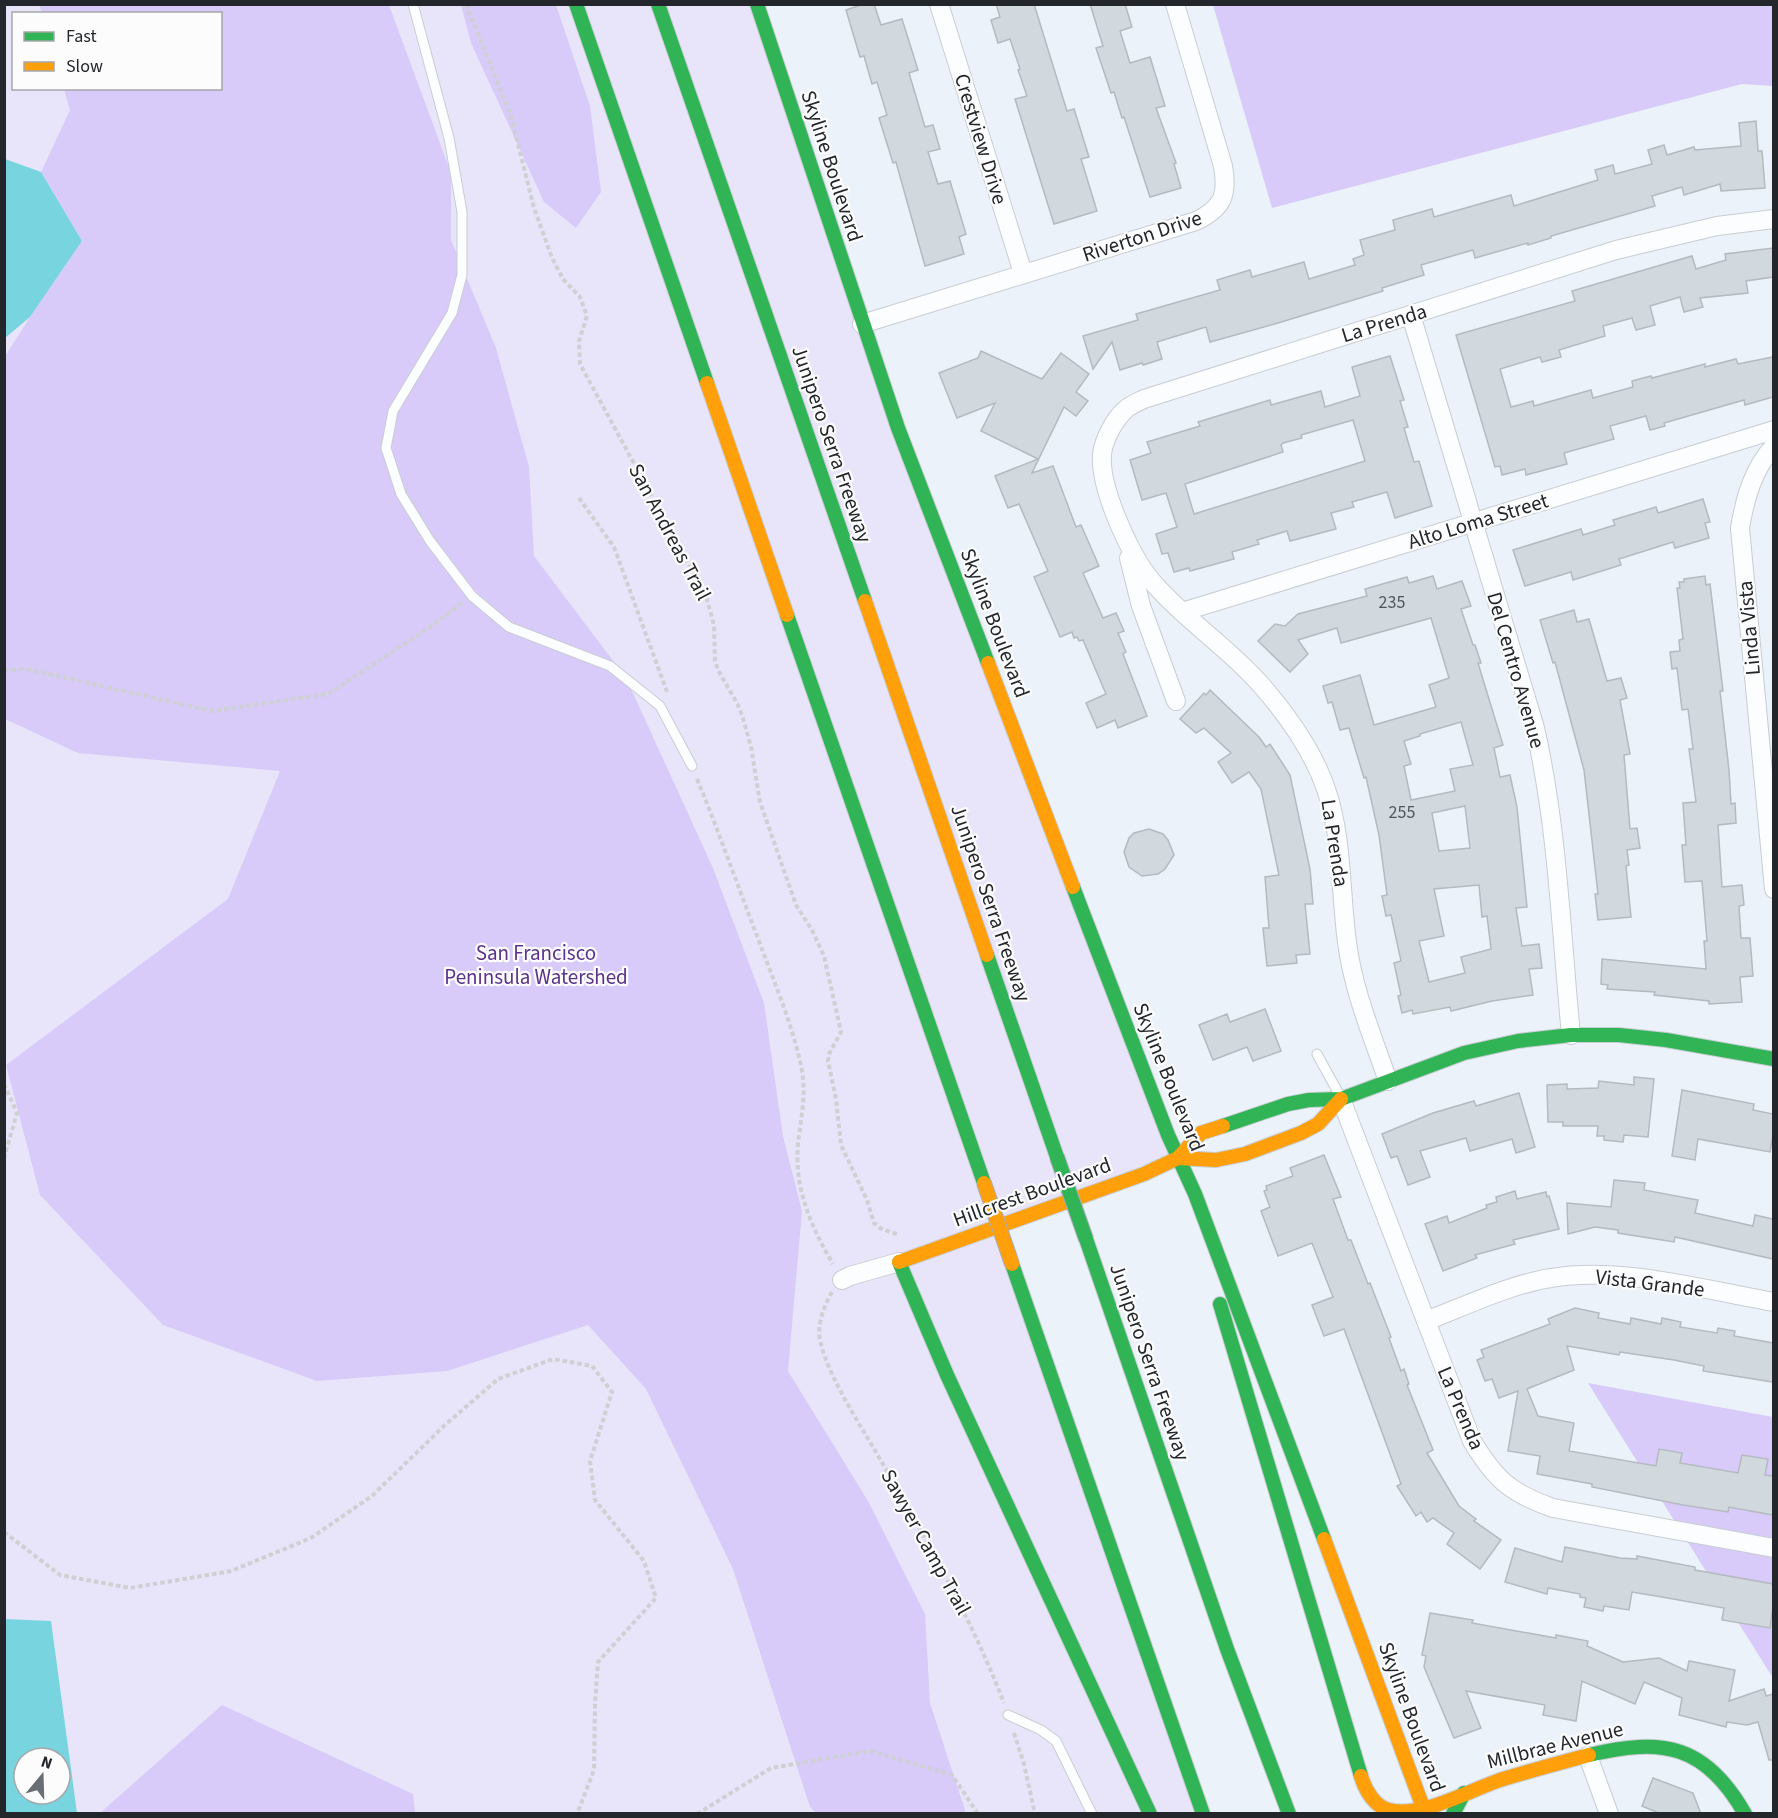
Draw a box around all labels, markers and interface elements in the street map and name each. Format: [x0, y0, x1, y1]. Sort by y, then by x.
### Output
legend [12, 12, 222, 90]
text: Fast [66, 24, 97, 49]
text: Slow [66, 54, 103, 79]
street label: Crestview Drive [947, 70, 1015, 208]
street label: Skyline Boulevard [793, 86, 871, 246]
street label: Riverton Drive [1078, 203, 1206, 269]
street label: La Prenda [1337, 296, 1431, 350]
street label: Junipero Serra Freeway [784, 341, 880, 547]
street label: San Andreas Trail [621, 458, 719, 606]
street label: Alto Loma Street [1404, 485, 1552, 557]
street label: Skyline Boulevard [953, 544, 1037, 702]
street label: Linda Vista [1730, 579, 1768, 677]
street label: Del Centro Avenue [1479, 588, 1553, 752]
house number: 235 [1379, 590, 1405, 615]
street label: La Prenda [1313, 797, 1357, 889]
street label: Junipero Serra Freeway [943, 800, 1039, 1006]
house number: 255 [1389, 800, 1415, 825]
park label: San Francisco Peninsula Watershed [444, 938, 628, 992]
street label: Skyline Boulevard [1126, 998, 1212, 1156]
street label: Hillcrest Boulevard [949, 1150, 1115, 1234]
street label: Junipero Serra Freeway [1102, 1259, 1198, 1465]
street label: Vista Grande [1594, 1261, 1706, 1305]
street label: La Prenda [1430, 1362, 1492, 1454]
street label: Sawyer Camp Trail [873, 1464, 979, 1620]
street label: Skyline Boulevard [1371, 1638, 1453, 1796]
street label: Millbrae Avenue [1484, 1714, 1626, 1776]
north arrow [12, 1746, 72, 1806]
text: N [38, 1751, 55, 1775]

